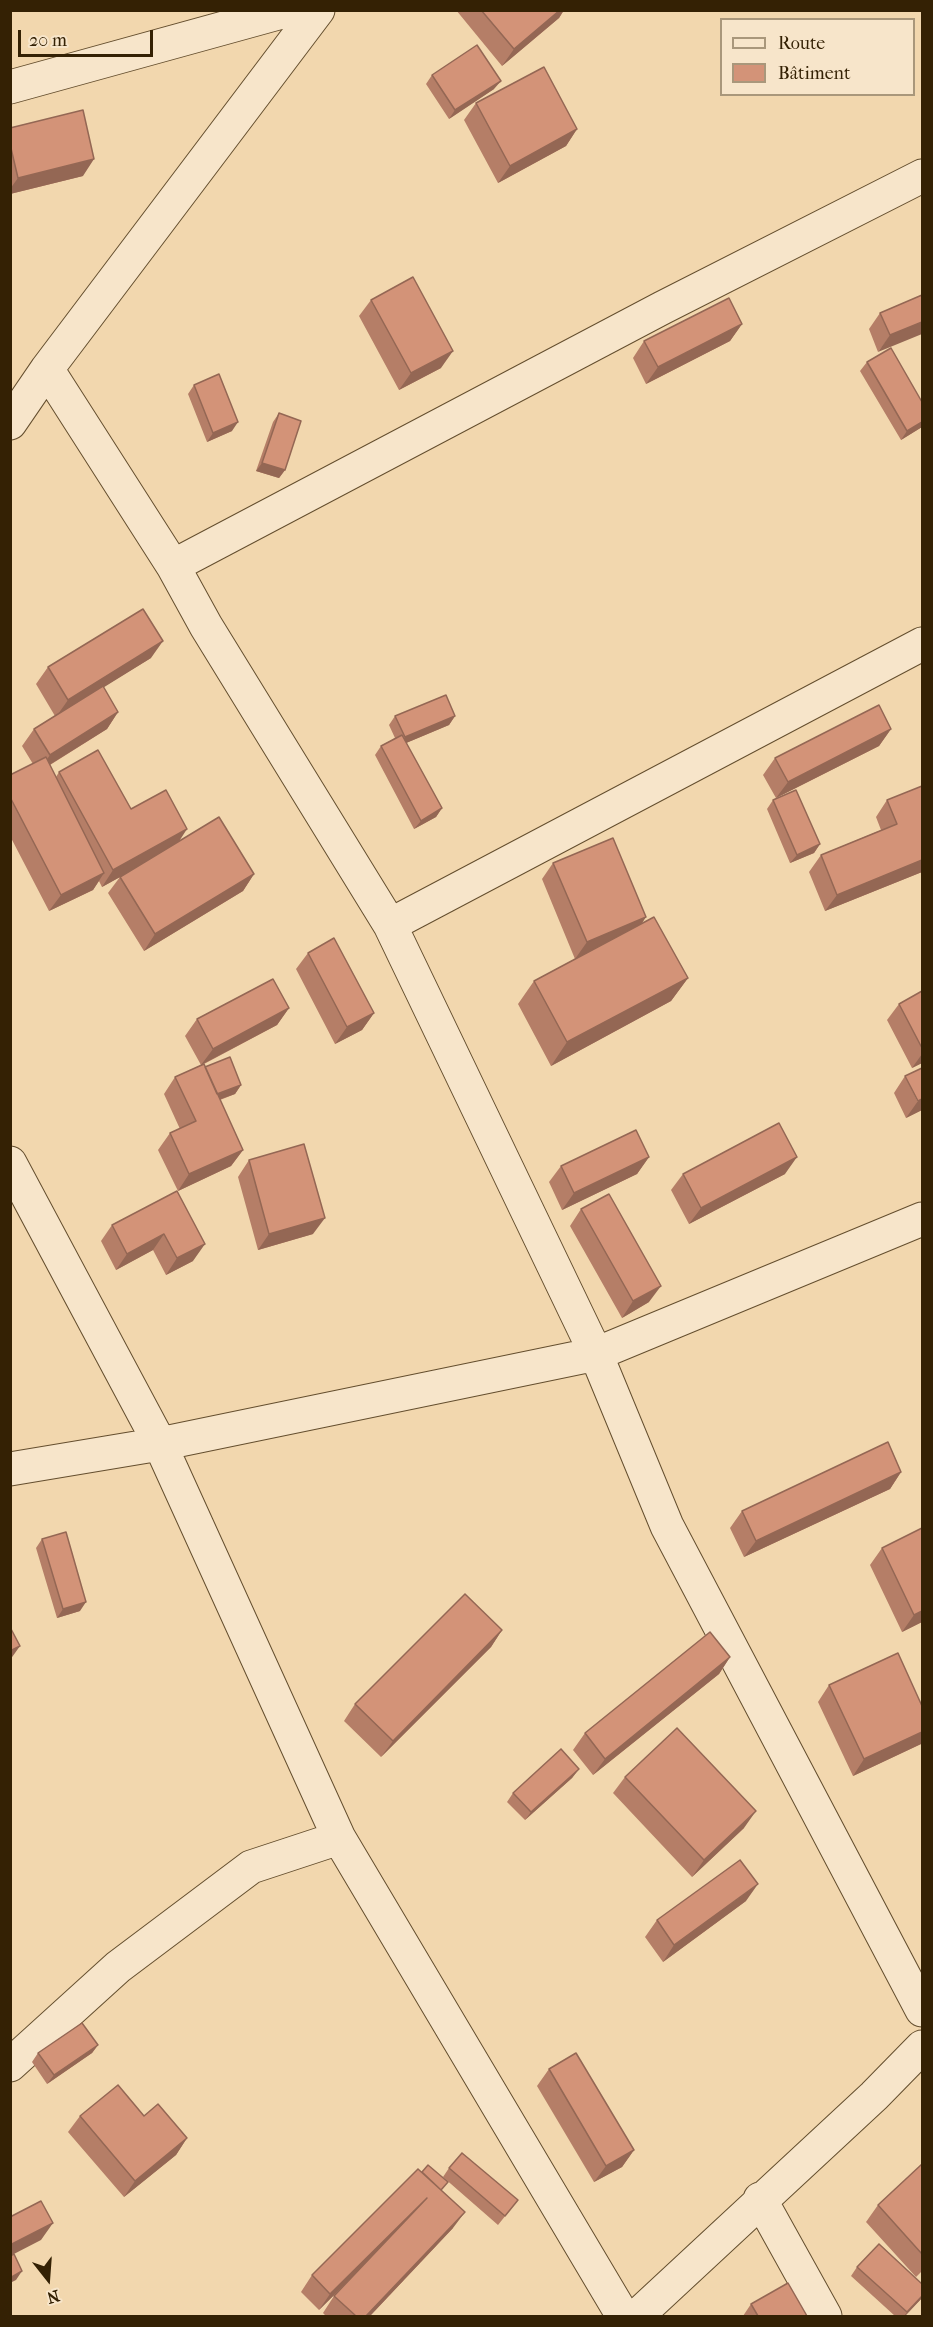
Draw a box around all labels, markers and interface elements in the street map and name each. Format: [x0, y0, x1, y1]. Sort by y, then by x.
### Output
scale bar [21, 18, 156, 56]
legend [720, 18, 915, 96]
text: 20 m [29, 30, 67, 51]
text: Route [778, 33, 825, 54]
text: Bâtiment [778, 63, 850, 84]
north arrow [18, 2249, 78, 2309]
text: N [45, 2286, 62, 2308]

